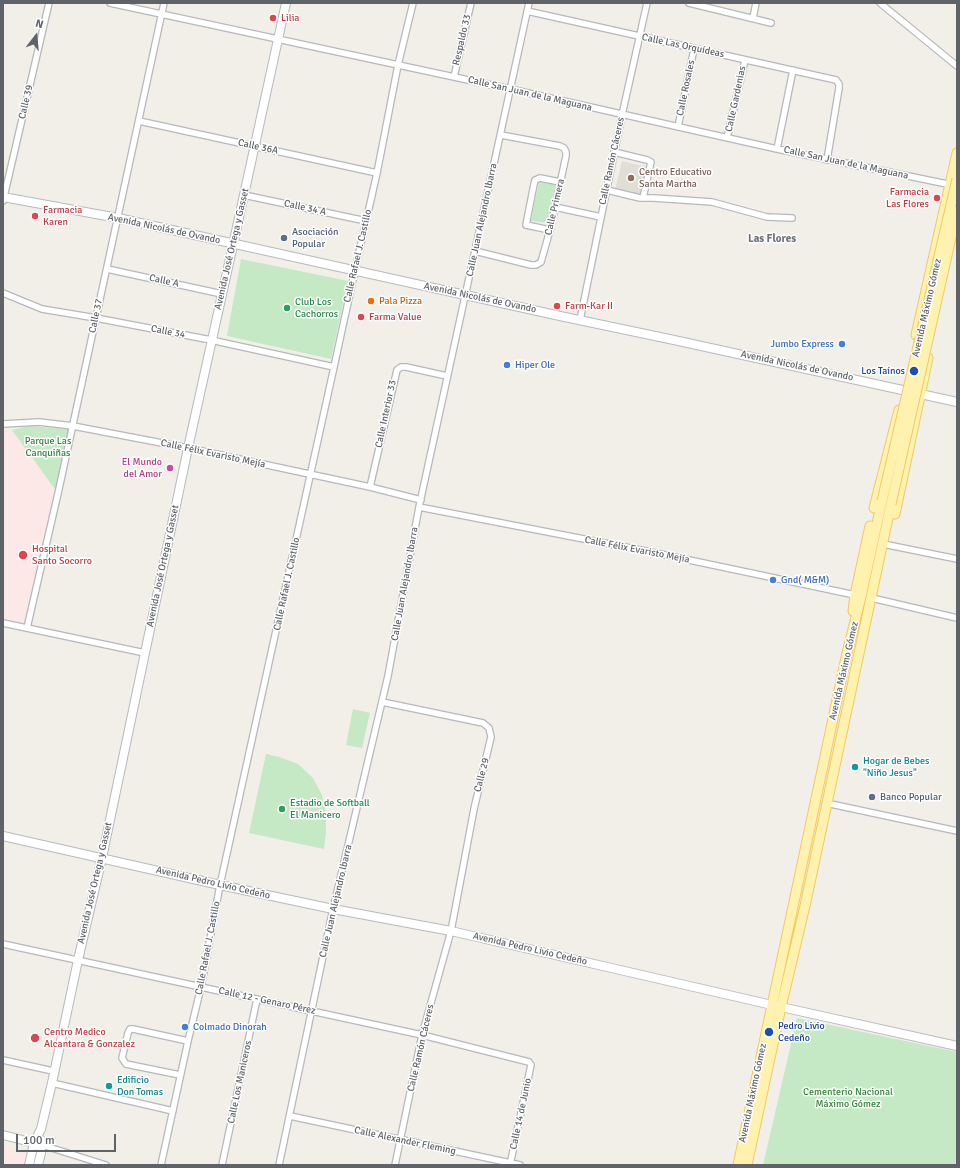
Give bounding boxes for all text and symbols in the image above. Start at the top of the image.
place label: Lilia [281,12,299,24]
marker: Lilia [268,13,278,23]
street label: Respaldo 33 [450,13,474,67]
north arrow [16,16,56,56]
text: N [34,17,45,31]
street label: Calle Las Orquídeas [641,31,725,61]
street label: Calle Rosales [674,59,698,117]
street label: Calle Gardenias [723,65,749,133]
street label: Calle San Juan de la Maguana [467,74,593,114]
street label: Calle 39 [16,84,36,120]
street label: Calle Ramón Cáceres [597,116,627,206]
street label: Calle 36A [237,137,279,157]
street label: Calle San Juan de la Maguana [783,144,909,182]
street label: Calle Juan Alejandro lbarra [464,162,500,278]
place label: Centro Educativo Santa Martha [639,166,712,190]
marker: Centro Educativo Santa Martha [626,173,636,183]
street label: Calle Primera [543,178,567,236]
place label: Farmacia Las Flores [886,186,929,210]
street label: Avenida José Ortega y Gasset [212,187,252,311]
marker: Farmacia Las Flores [932,193,942,203]
street label: Calle 34 A [283,198,327,218]
place label: Farmacia Karen [43,204,82,228]
street label: Calle Rafael J. Castillo [341,208,375,304]
marker: Farmacia Karen [30,211,40,221]
street label: Avenida Nicolás de Ovando [107,211,221,247]
place label: Asociación Popular [292,226,338,250]
district label: Las Flores [748,232,796,246]
marker: Asociación Popular [279,233,289,243]
street label: Avenida Máximo Gómez [910,257,944,359]
street label: Calle A [148,272,180,290]
street label: Avenida Nicolás de Ovando [423,280,537,316]
place label: Pala Pizza [379,295,422,307]
place label: Club Los Cachorros [295,296,338,320]
marker: Pala Pizza [366,296,376,306]
street label: Calle 37 [87,298,105,334]
place label: Farm-Kar II [565,300,613,312]
marker: Farm-Kar II [552,301,562,311]
marker: Club Los Cachorros [282,303,292,313]
place label: Farma Value [369,311,422,323]
marker: Farma Value [356,312,366,322]
street label: Calle 34 [150,323,186,341]
place label: Jumbo Express [771,338,834,350]
marker: Jumbo Express [837,339,847,349]
street label: Avenida Nicolás de Ovando [740,348,854,384]
place label: Hiper Ole [515,359,555,371]
marker: Hiper Ole [502,360,512,370]
place label: Los Taínos [861,365,905,377]
marker: Los Taínos [908,365,920,377]
street label: Calle Interior 33 [373,379,399,449]
park label: Parque Las Canquiñas [25,435,71,458]
street label: Calle Félix Evaristo Mejía [160,437,266,471]
place label: El Mundo del Amor [122,456,162,480]
marker: El Mundo del Amor [165,463,175,473]
street label: Avenida José Ortega y Gasset [144,504,182,628]
street label: Calle Juan Alejandro lbarra [389,526,421,642]
street label: Calle Félix Evaristo Mejía [583,534,691,566]
street label: Calle Rafael J. Castillo [271,536,303,632]
place label: Hospital Santo Socorro [32,543,92,566]
marker: Hospital Santo Socorro [17,549,29,561]
place label: Gnd( M&M) [781,574,829,586]
marker: Gnd( M&M) [768,575,778,585]
street label: Avenida Máximo Gómez [827,620,861,722]
place label: Hogar de Bebes "Niño Jesus" [863,755,929,778]
street label: Calle 29 [472,757,492,793]
marker: Hogar de Bebes "Niño Jesus" [850,762,860,772]
place label: Banco Popular [880,791,942,803]
marker: Banco Popular [867,792,877,802]
place label: Estadio de Softball El Manicero [290,797,370,820]
marker: Estadio de Softball El Manicero [277,804,287,814]
street label: Avenida José Ortega y Gasset [75,821,115,945]
street label: Calle Juan Alejandro lbarra [317,843,355,959]
street label: Avenida Pedro Livio Cedeño [155,864,271,902]
street label: Calle Rafael J. Castillo [193,900,223,996]
street label: Avenida Pedro Livio Cedeño [472,930,588,968]
street label: Calle 12 - Genaro Pérez [217,985,317,1017]
street label: Calle Ramón Cáceres [405,1003,437,1093]
place label: Pedro Livio Cedeño [778,1020,825,1044]
place label: Colmado Dinorah [193,1021,267,1033]
marker: Colmado Dinorah [180,1022,190,1032]
place label: Centro Medico Alcantara & Gonzalez [44,1026,135,1050]
marker: Pedro Livio Cedeño [763,1026,775,1038]
marker: Centro Medico Alcantara & Gonzalez [29,1032,41,1044]
street label: Calle Los Maniceros [225,1039,255,1125]
street label: Avenida Máximo Gómez [737,1042,769,1144]
place label: Edificio Don Tomas [117,1074,163,1098]
street label: Calle 14 de Junio [508,1077,534,1151]
marker: Edificio Don Tomas [104,1081,114,1091]
park label: Cementerio Nacional Máximo Gómez [803,1086,893,1110]
street label: Calle Alexander Fleming [353,1124,457,1158]
scale bar [18,1126,118,1152]
text: 100 m [23,1133,55,1148]

